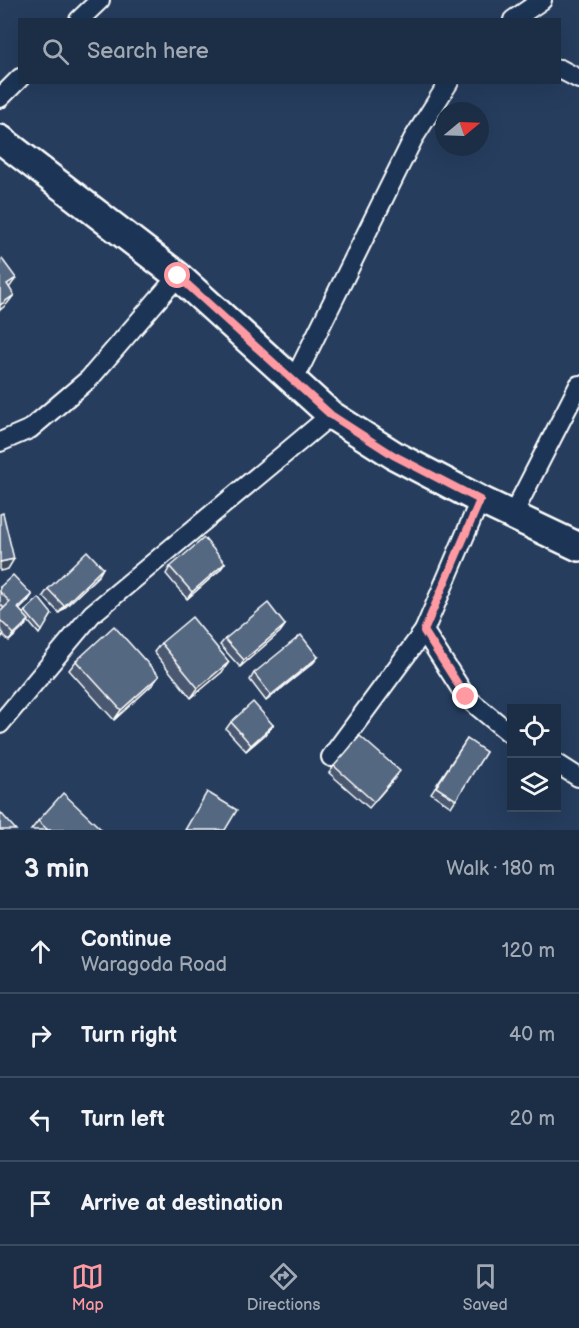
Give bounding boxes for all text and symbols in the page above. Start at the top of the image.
search box [18,18,561,84]
icon: search [39,35,72,68]
text: Search here [87,38,209,65]
north arrow [435,102,489,156]
route start [164,262,190,288]
route end [452,683,478,709]
map controls [507,704,561,812]
button: locate [507,704,561,758]
button: layers [507,758,561,812]
text: 3 min [24,854,89,885]
text: Walk · 180 m [446,857,555,881]
text: Continue [81,926,171,953]
icon: ahead [24,935,57,968]
text: 120 m [502,939,555,963]
text: Waragoda Road [81,953,227,977]
icon: right [24,1019,57,1052]
text: Turn right [81,1022,177,1049]
text: 40 m [509,1023,555,1047]
icon: left [24,1103,57,1136]
text: Turn left [81,1106,165,1133]
text: 20 m [510,1107,555,1131]
icon: arrive [24,1187,57,1220]
text: Arrive at destination [81,1190,283,1217]
tab: Map [71,1260,104,1315]
tab: Directions [247,1260,320,1315]
tab: Saved [463,1260,508,1315]

